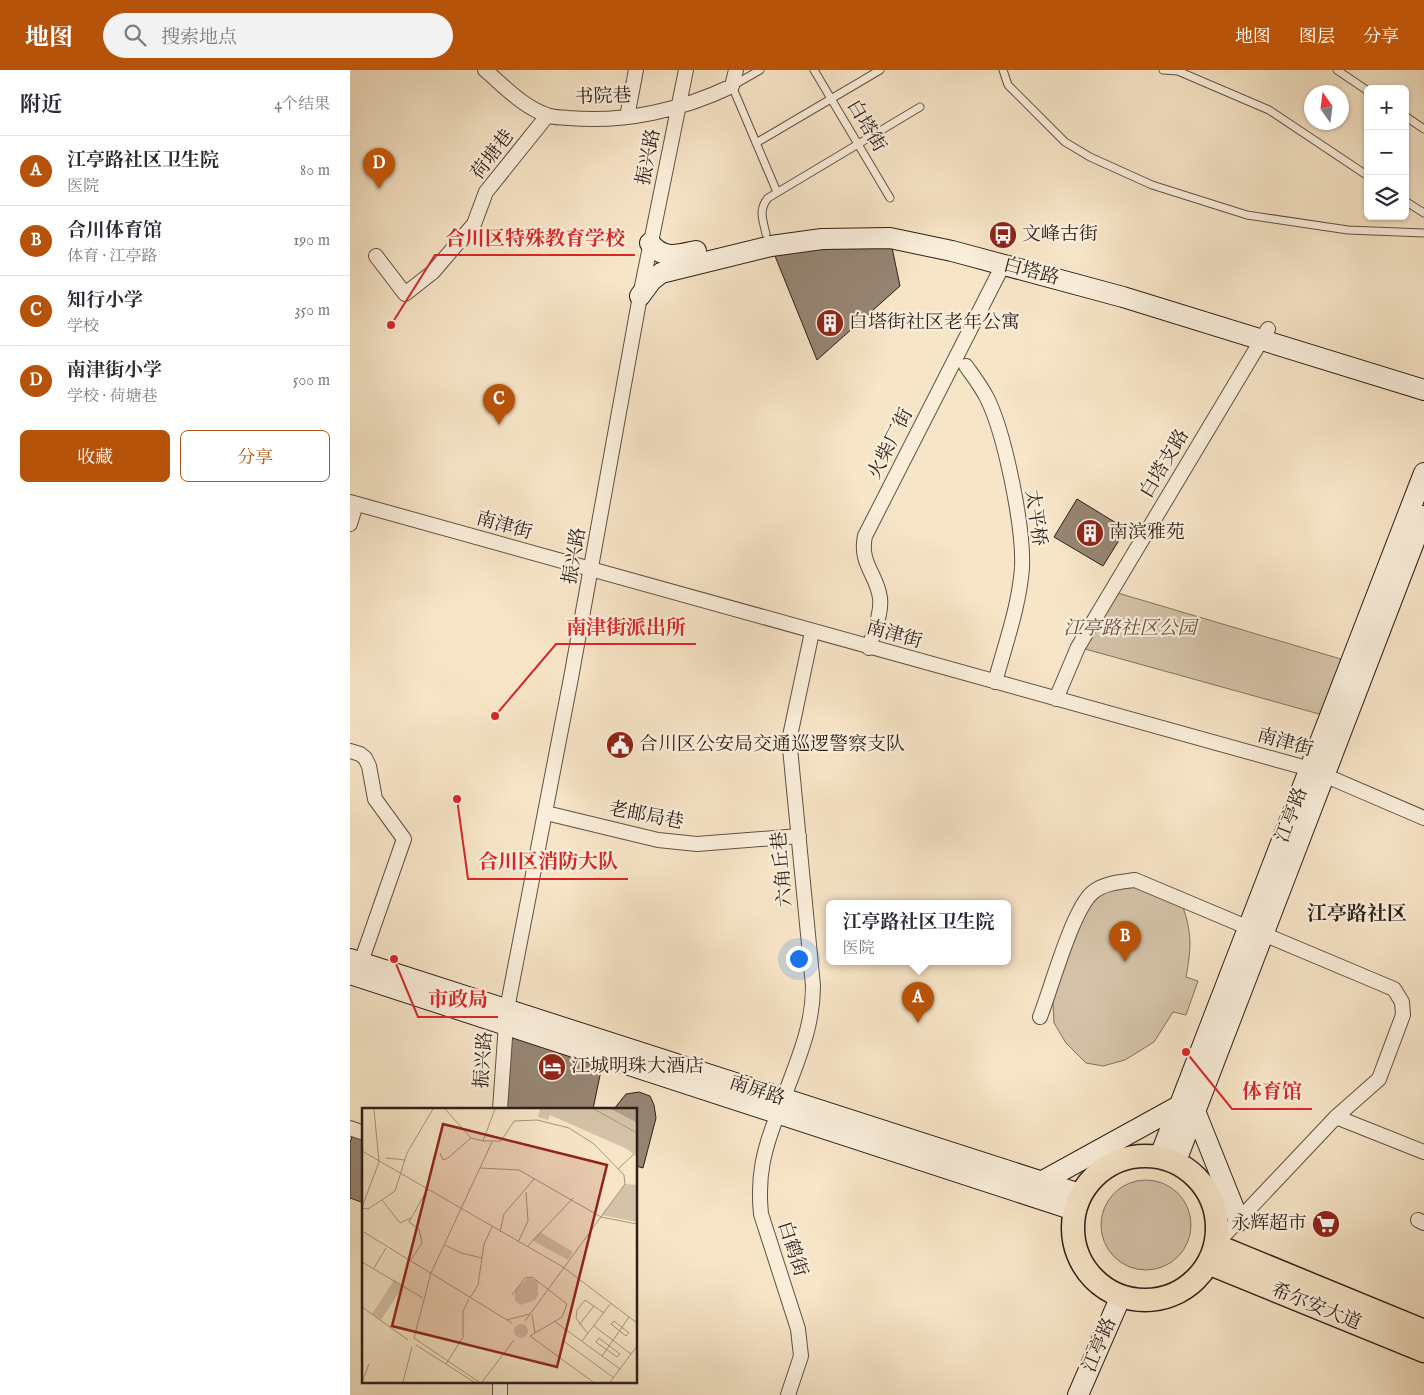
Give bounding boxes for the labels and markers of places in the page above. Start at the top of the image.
pin: D [363,148,395,189]
callout: 合川区特殊教育学校 [435,220,635,255]
bus stop icon: 文峰古街 [988,220,1018,250]
place label: 文峰古街 [1022,223,1098,247]
building icon: 白塔街社区老年公寓 [815,308,845,338]
place label: 白塔街社区老年公寓 [849,311,1020,335]
pin: C [483,384,515,425]
building icon: 南滨雅苑 [1075,518,1105,548]
place label: 南滨雅苑 [1109,521,1185,545]
callout: 南津街派出所 [556,609,696,644]
public building icon: 合川区公安局交通巡逻警察支队 [605,730,635,760]
place label: 合川区公安局交通巡逻警察支队 [639,733,905,757]
callout: 合川区消防大队 [468,844,628,879]
pin: B [1109,921,1141,962]
callout: 市政局 [418,982,498,1017]
pin: A [902,982,934,1023]
hotel icon: 江城明珠大酒店 [537,1052,567,1082]
place label: 江城明珠大酒店 [571,1055,704,1079]
callout: 体育馆 [1232,1074,1312,1109]
supermarket icon: 永辉超市 [1311,1209,1341,1239]
place label: 永辉超市 [1231,1212,1307,1236]

